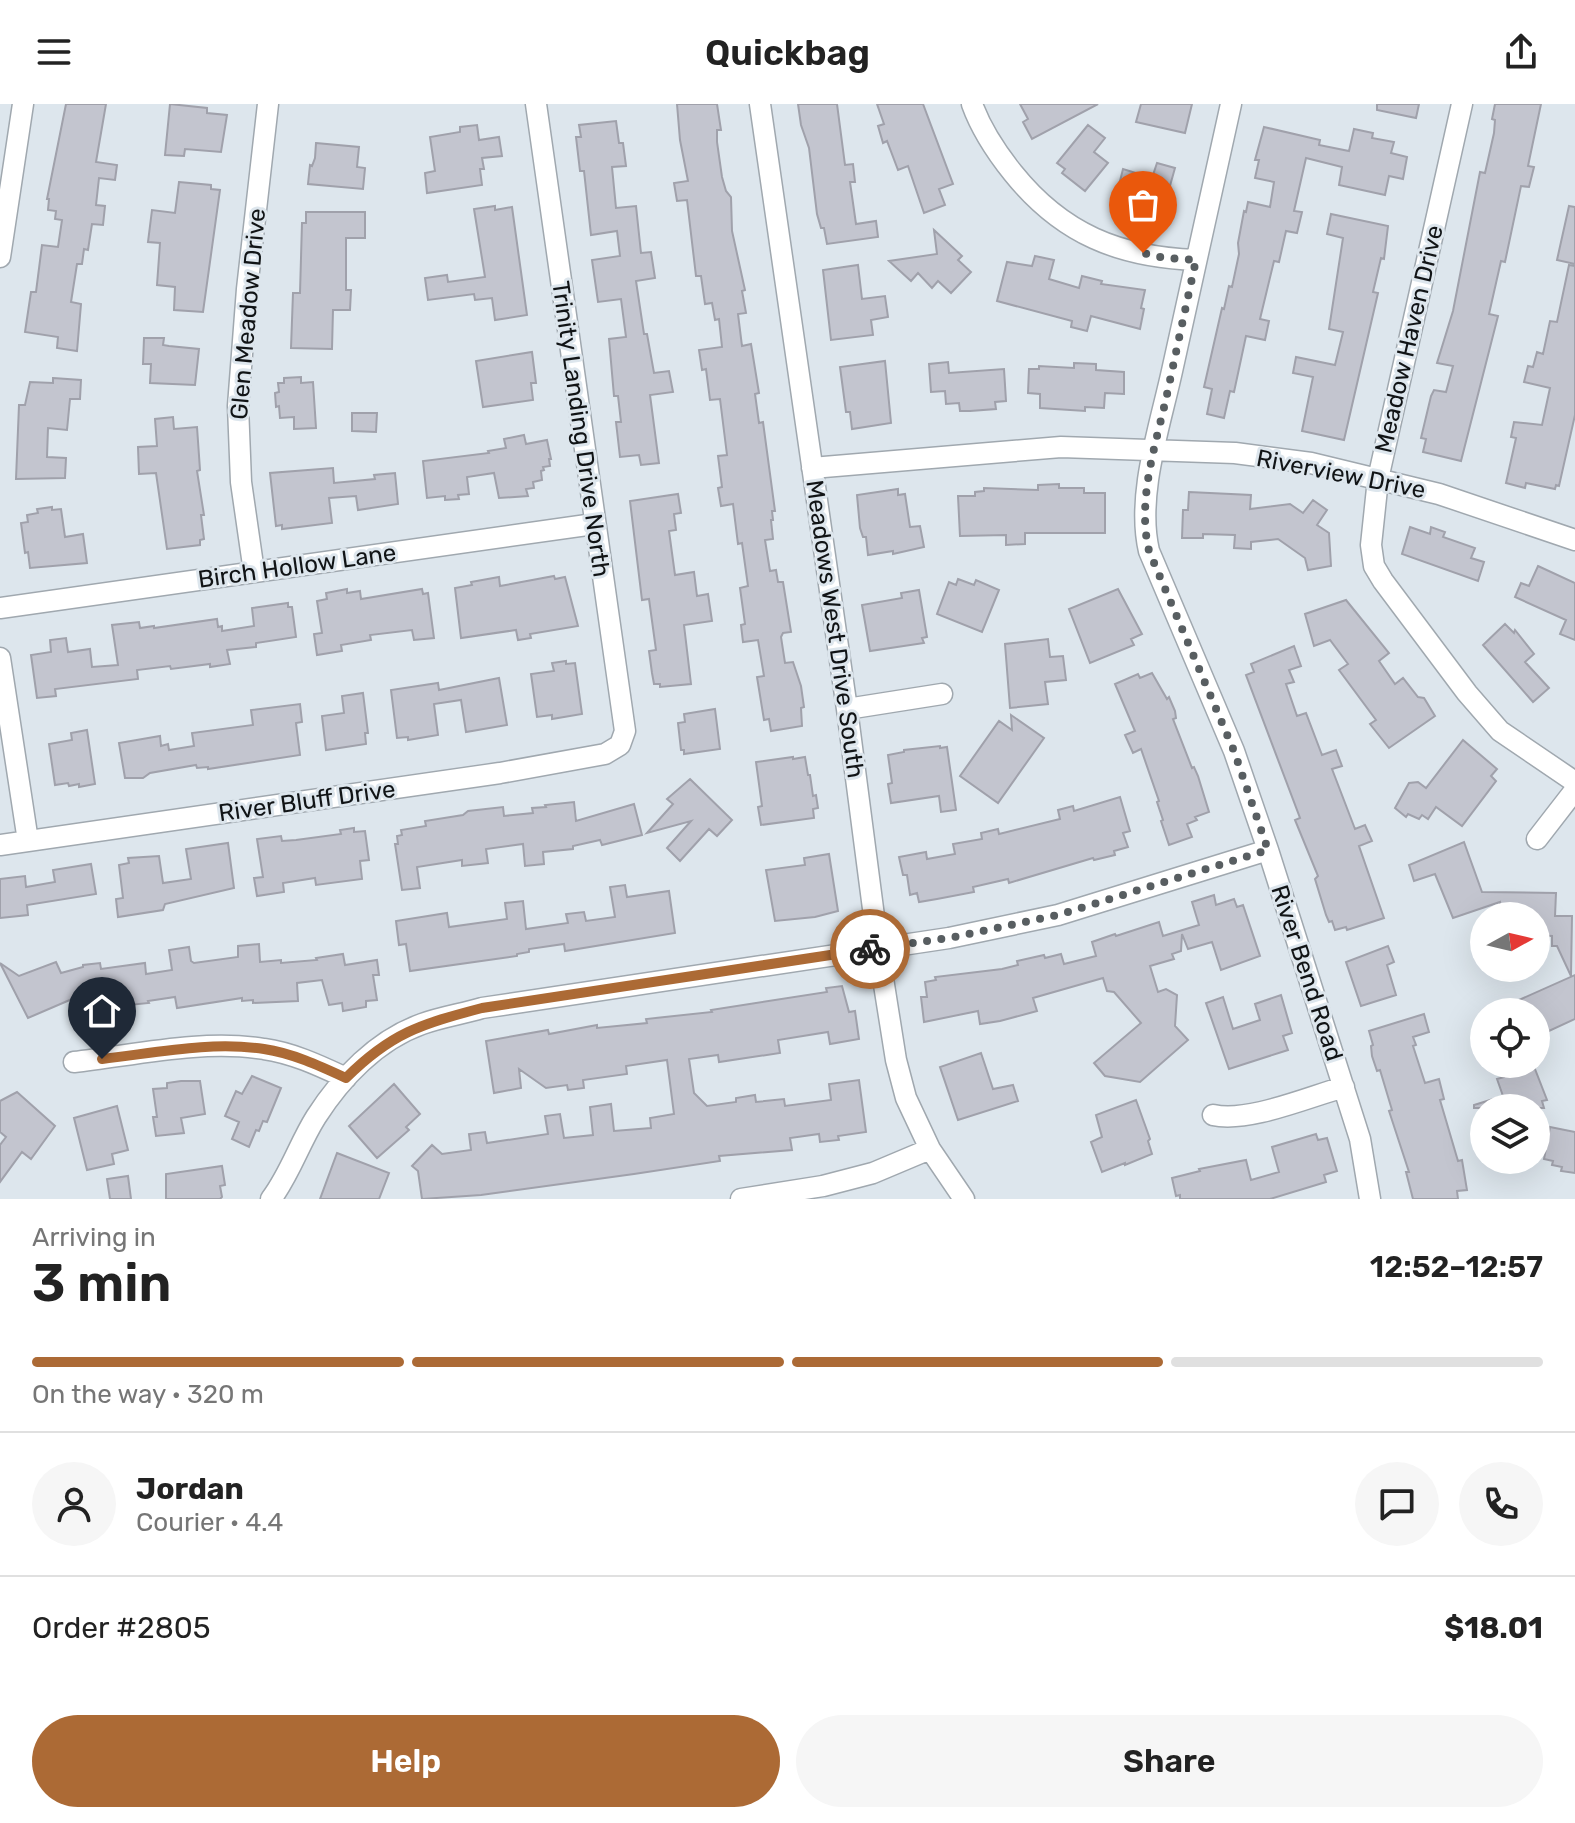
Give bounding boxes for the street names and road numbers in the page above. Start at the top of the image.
street label: Glen Meadow Drive [225,207,271,421]
street label: Meadow Haven Drive [1369,222,1449,456]
street label: Trinity Landing Drive North [546,279,616,579]
street label: Riverview Drive [1254,444,1428,504]
street label: Meadows West Drive South [800,478,870,780]
street label: Birch Hollow Lane [196,538,398,594]
street label: River Bluff Drive [217,775,397,827]
street label: River Bend Road [1265,881,1349,1065]

